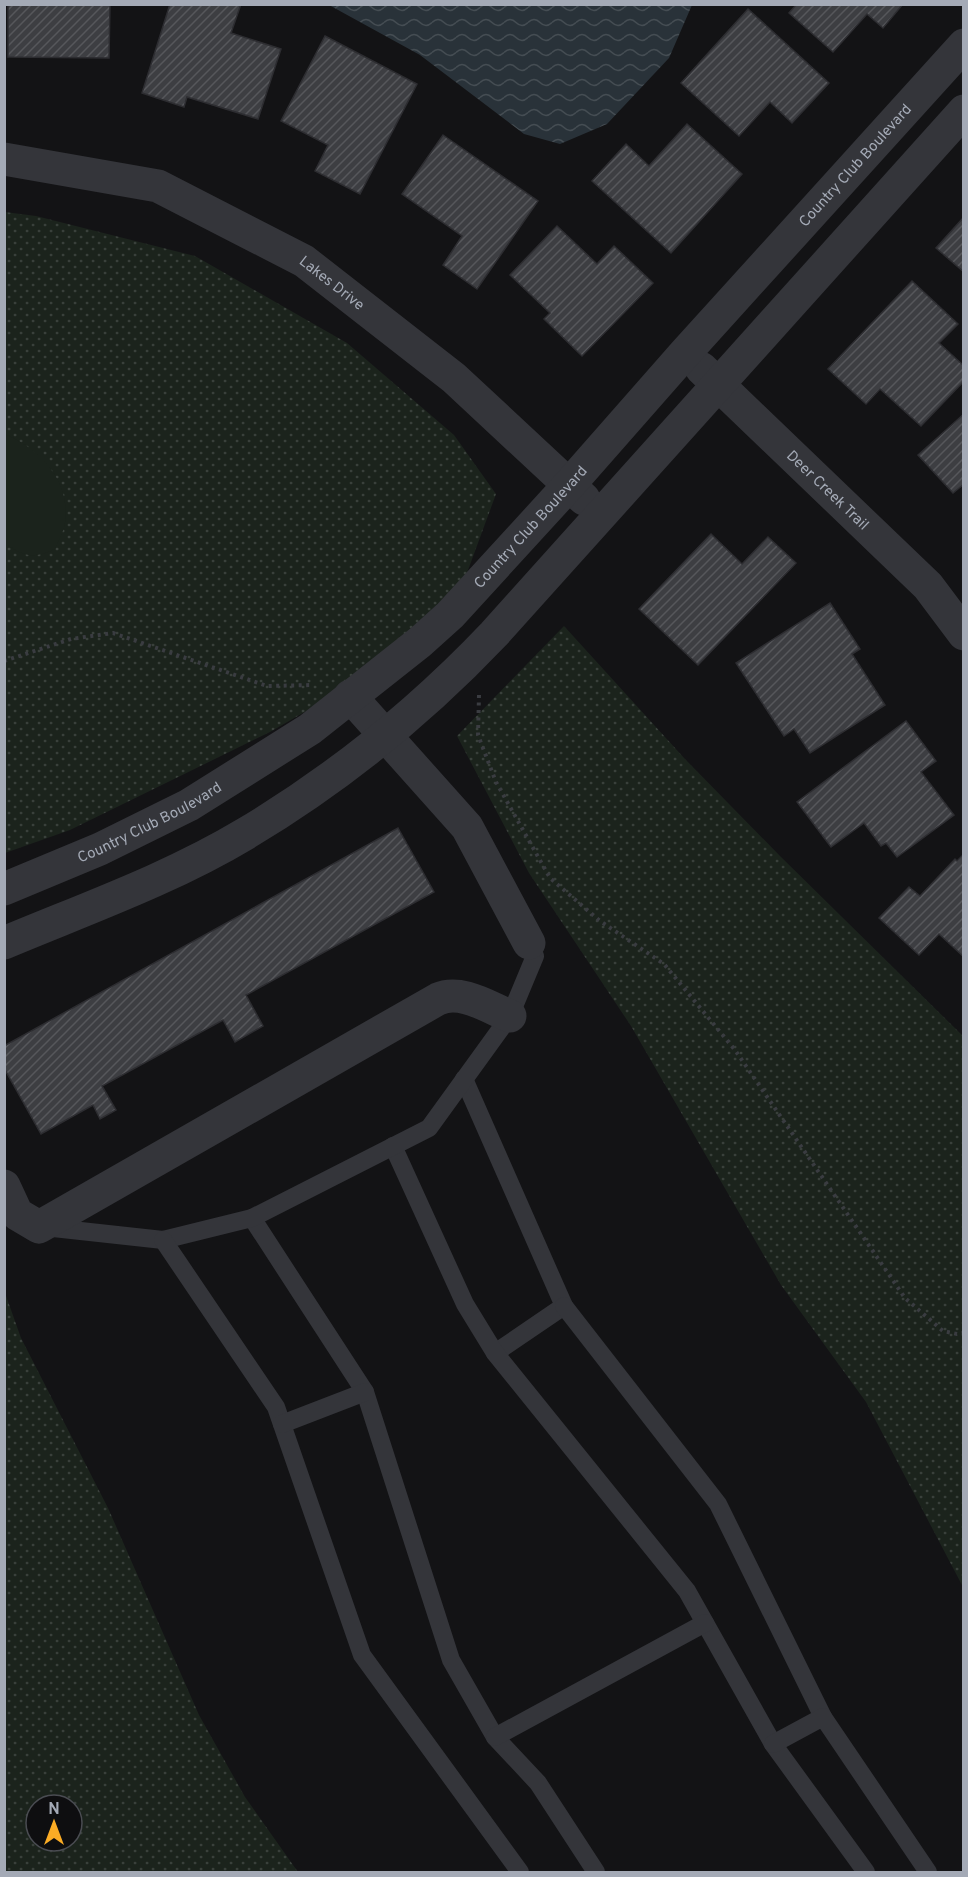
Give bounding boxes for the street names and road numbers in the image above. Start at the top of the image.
street label: Country Club Boulevard [796,101,917,232]
street label: Lakes Drive [295,253,368,315]
street label: Deer Creek Trail [782,447,872,535]
street label: Country Club Boulevard [471,463,592,593]
street label: Country Club Boulevard [75,779,226,868]

